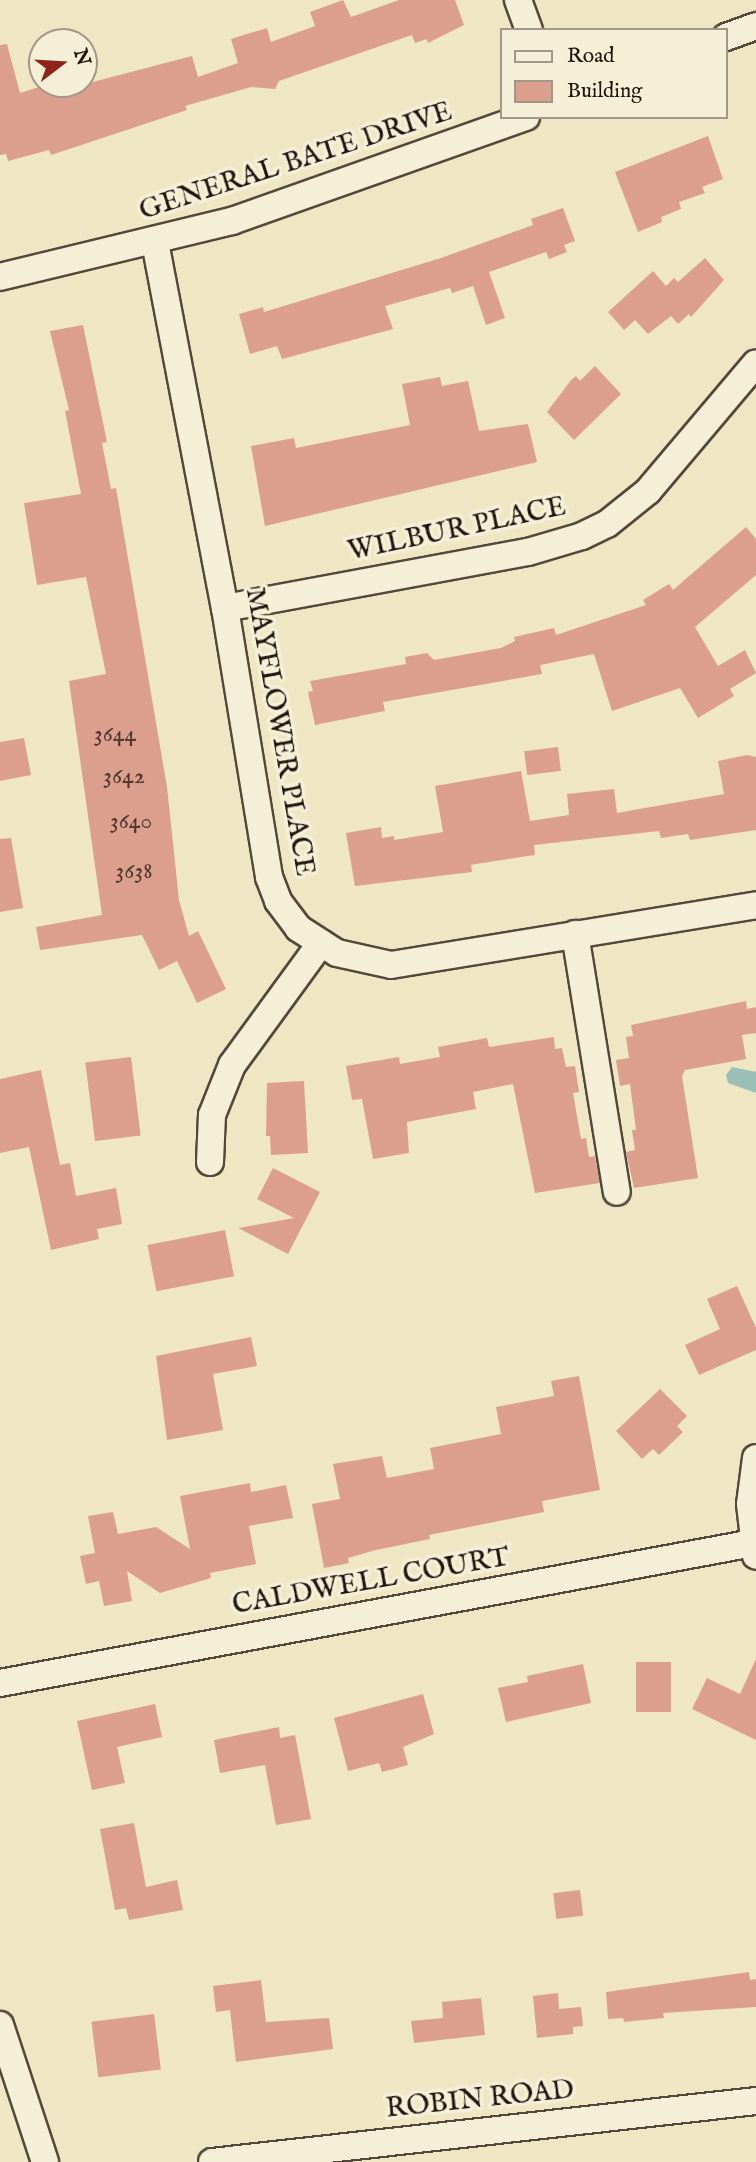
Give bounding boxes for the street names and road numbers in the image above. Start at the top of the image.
street label: GENERAL BATE DRIVE [135,95,457,229]
street label: WILBUR PLACE [345,491,569,569]
street label: MAYFLOWER PLACE [237,585,321,879]
street label: CALDWELL COURT [230,1541,512,1623]
street label: ROBIN ROAD [384,2073,576,2127]

